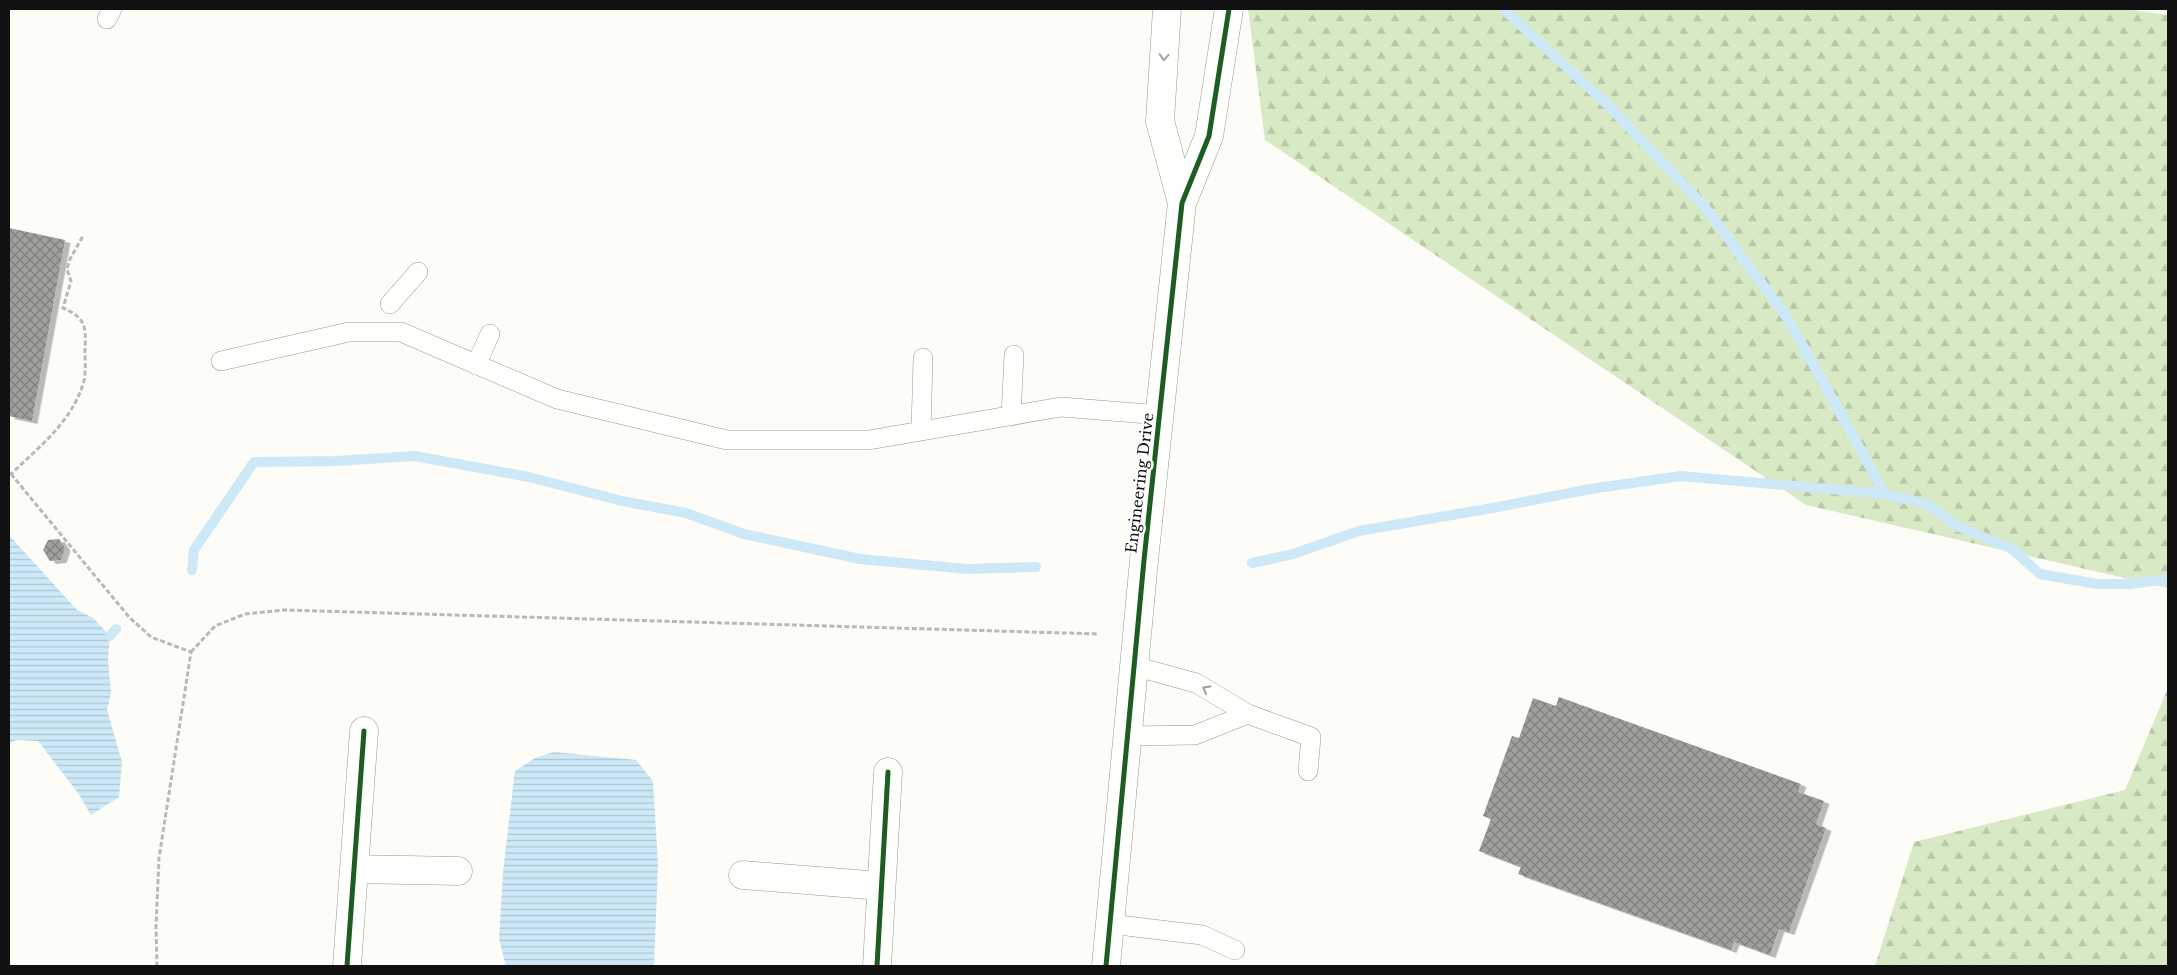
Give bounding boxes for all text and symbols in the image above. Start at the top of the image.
one-way arrow [1159,54,1170,62]
street label: Engineering Drive [1121,412,1158,554]
one-way arrow [1203,686,1212,696]

